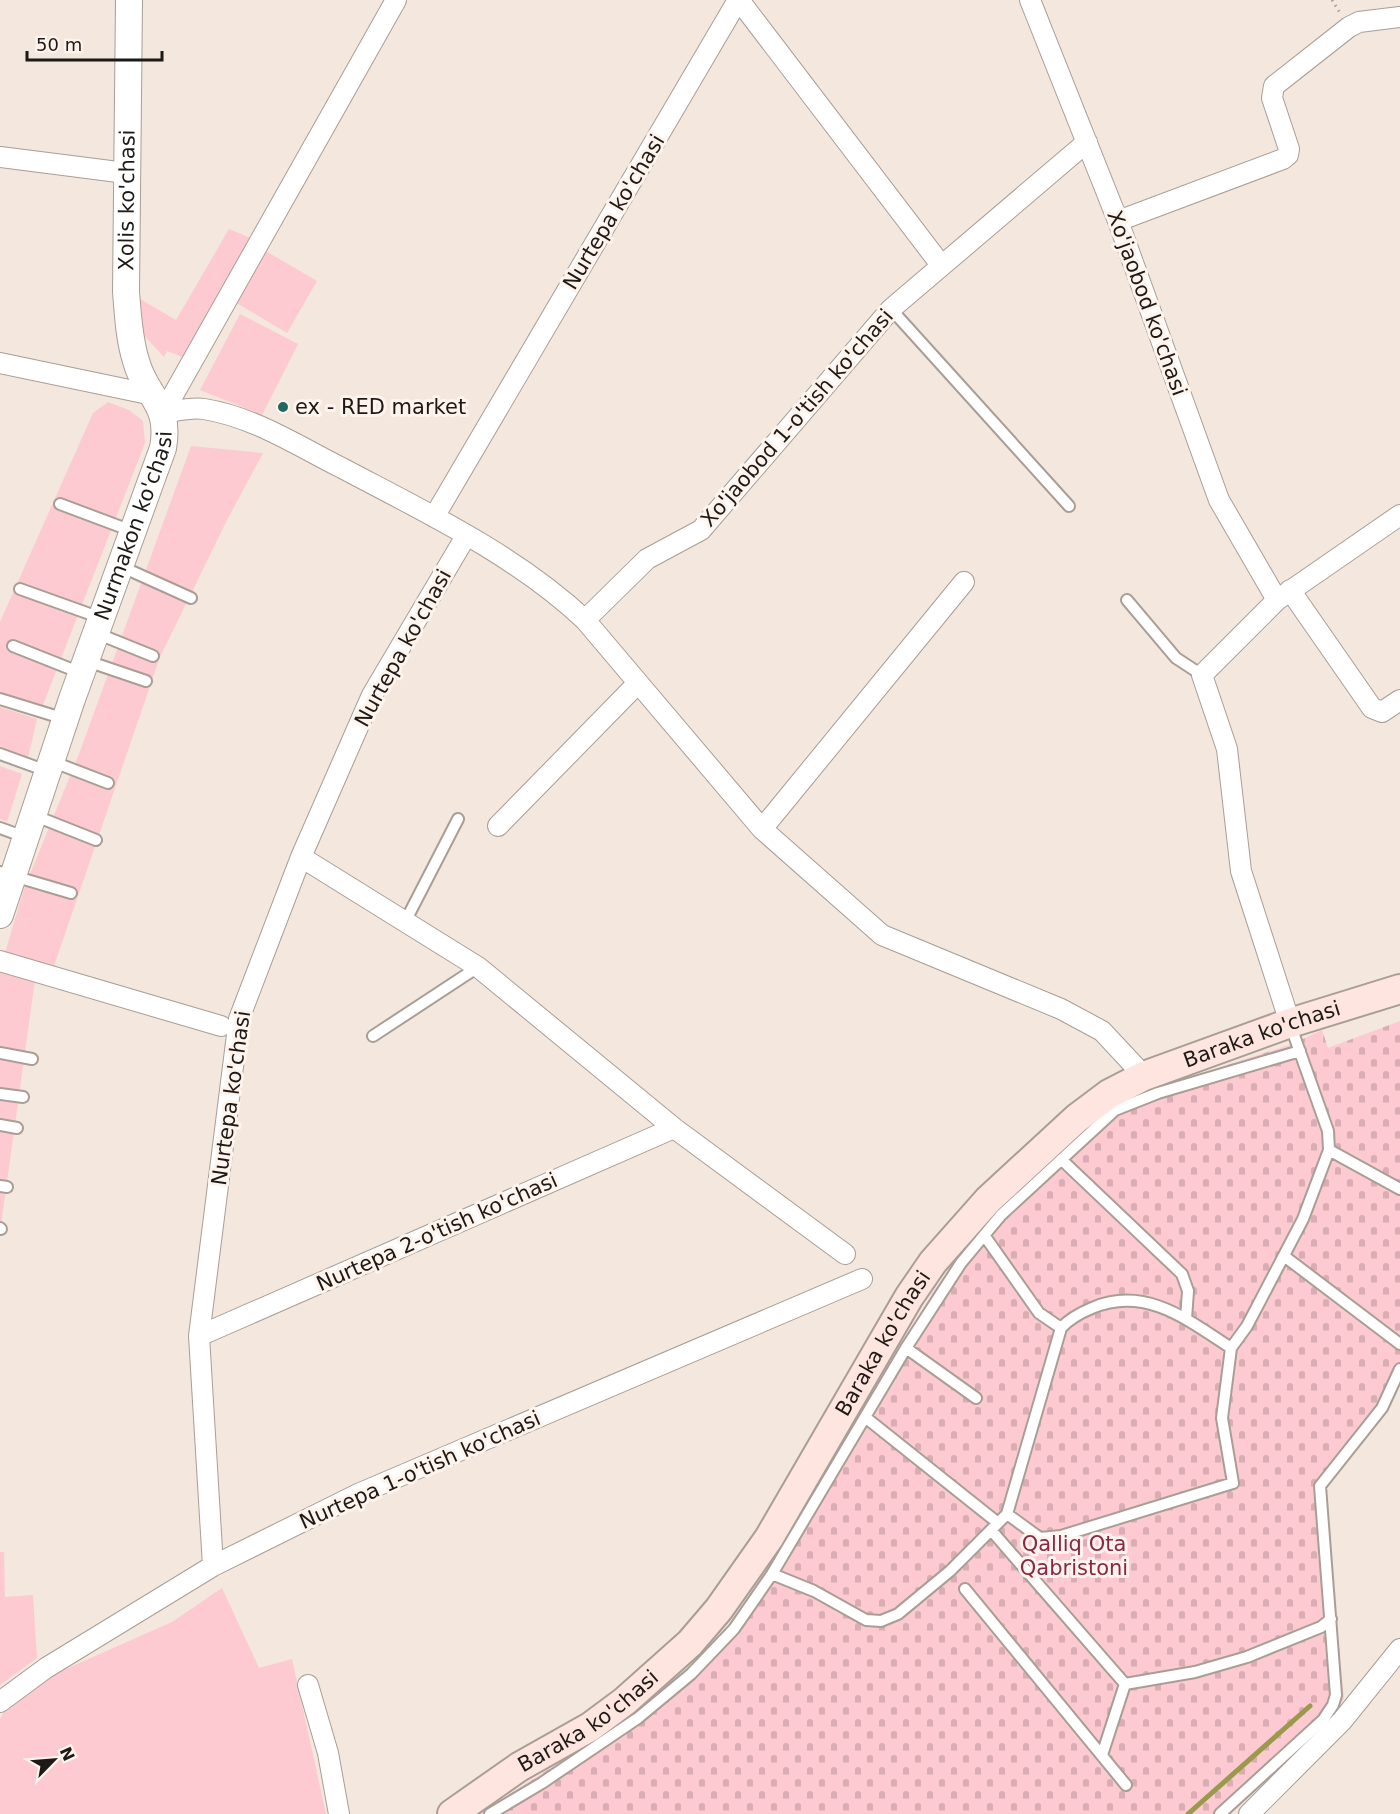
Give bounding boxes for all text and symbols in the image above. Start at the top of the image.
scale bar [27,24,162,62]
text: 50 m [36,34,82,55]
street label: Xolis ko'chasi [114,129,140,271]
street label: Nurtepa ko'chasi [558,130,670,294]
street label: Xo'jaobod ko'chasi [1102,207,1192,399]
street label: Xo'jaobod 1-o'tish ko'chasi [696,304,898,532]
place label: ex - RED market [295,395,466,419]
marker: ex - RED market [276,400,290,414]
street label: Nurmakon ko'chasi [90,431,177,624]
street label: Nurtepa ko'chasi [350,565,456,731]
street label: Baraka ko'chasi [1180,996,1343,1073]
street label: Nurtepa ko'chasi [207,1009,255,1187]
street label: Nurtepa 2-o'tish ko'chasi [313,1168,561,1296]
street label: Baraka ko'chasi [830,1266,935,1420]
street label: Nurtepa 1-o'tish ko'chasi [296,1406,544,1534]
park label: Qalliq Ota Qabristoni [1020,1532,1128,1580]
street label: Baraka ko'chasi [514,1665,663,1777]
north arrow [24,1730,84,1790]
text: N [56,1744,79,1764]

